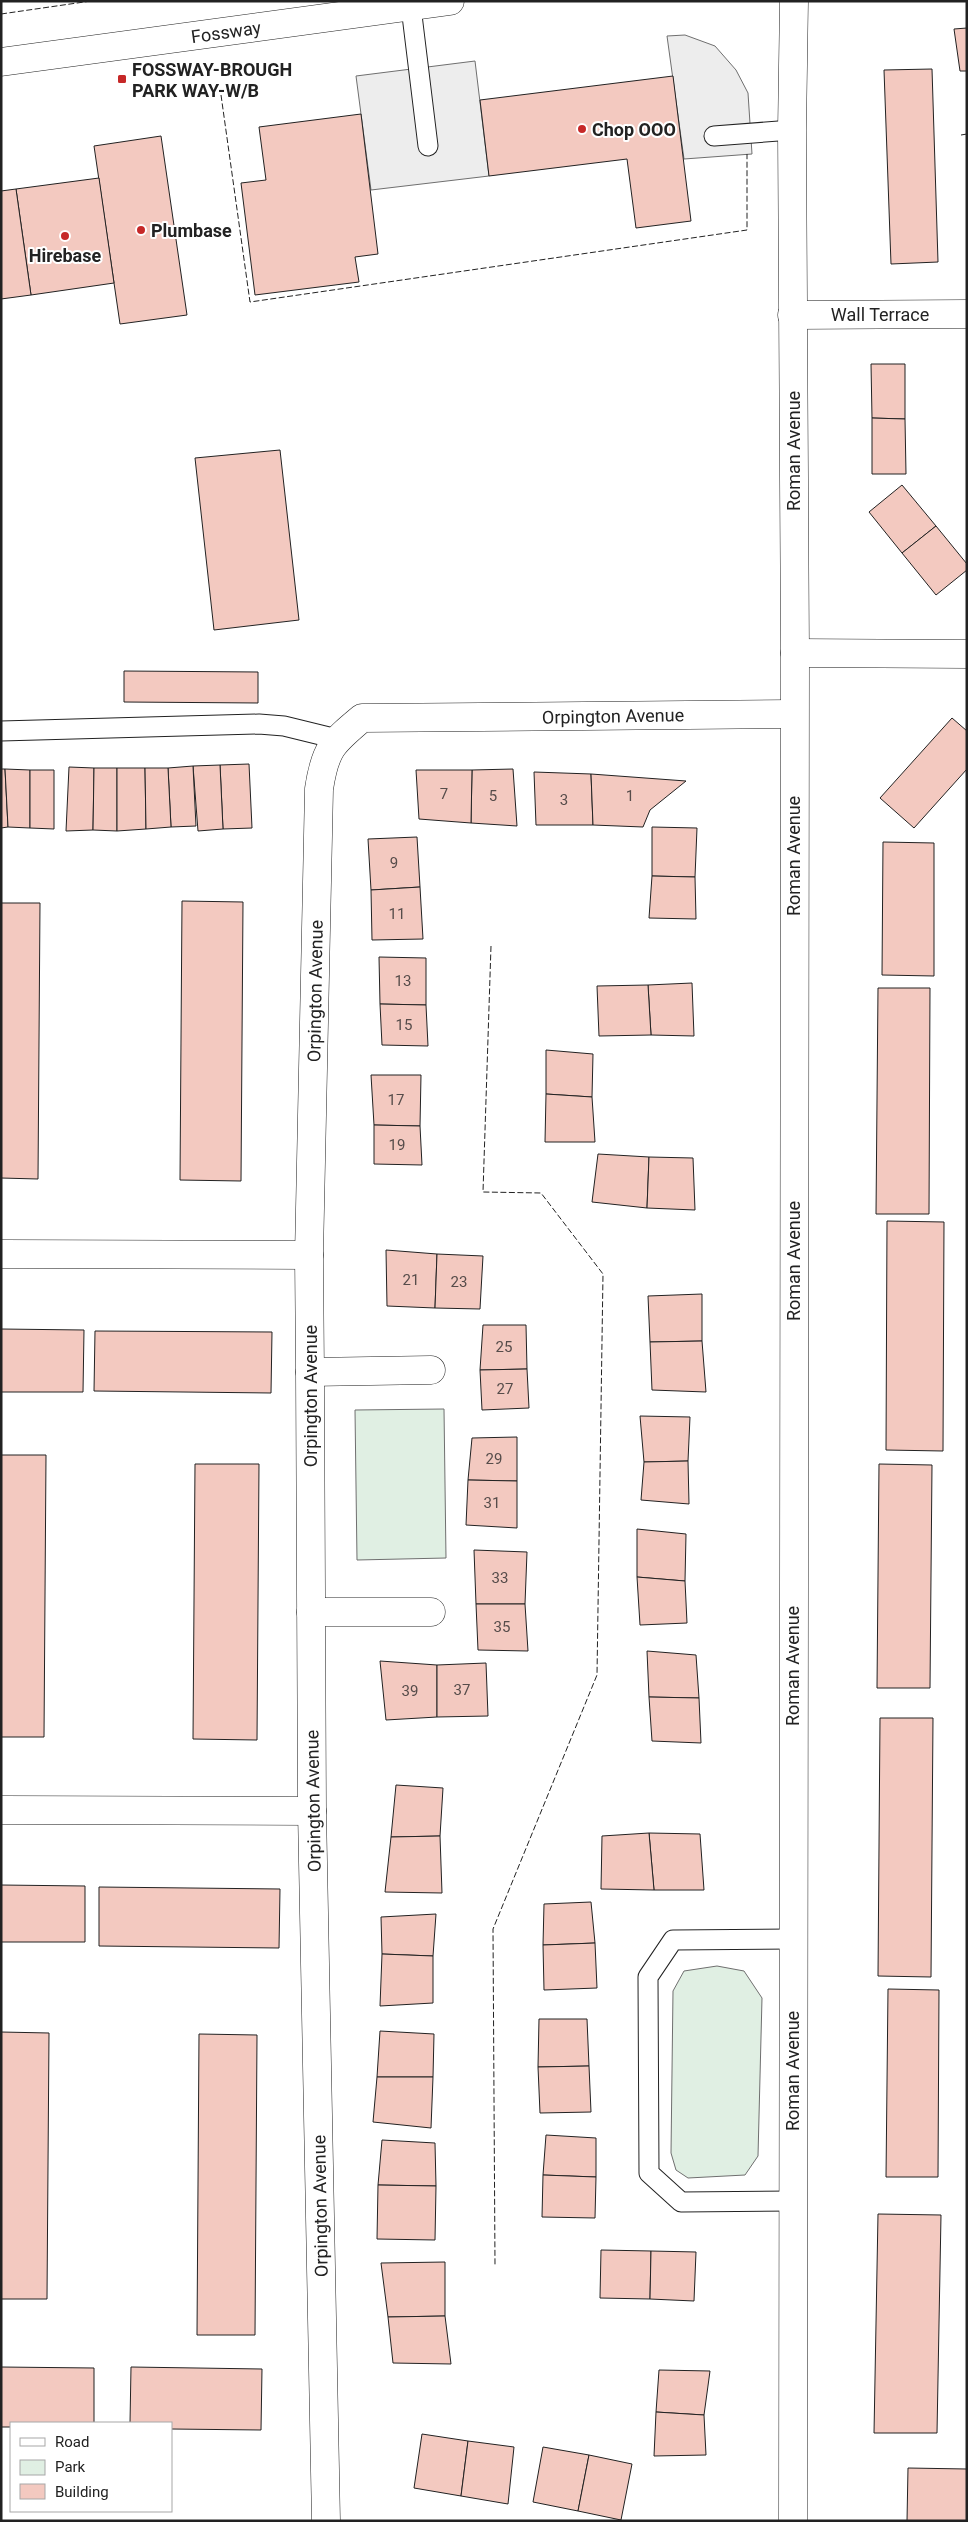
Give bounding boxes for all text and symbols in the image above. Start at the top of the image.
street label: Fossway [190,17,263,47]
place label: FOSSWAY-BROUGH PARK WAY-W/B [132,59,292,101]
marker: FOSSWAY-BROUGH PARK WAY-W/B [116,73,128,85]
place label: Chop OOO [592,119,676,140]
marker: Chop OOO [576,123,588,135]
place label: Plumbase [151,220,232,241]
marker: Plumbase [135,224,147,236]
marker: Hirebase [59,230,71,242]
place label: Hirebase [29,245,101,266]
street label: Wall Terrace [831,304,929,325]
street label: Roman Avenue [783,391,804,511]
street label: Orpington Avenue [542,704,684,728]
house number: 7 [440,785,448,803]
house number: 5 [489,787,497,805]
house number: 1 [626,787,634,805]
house number: 3 [560,791,568,809]
street label: Roman Avenue [783,796,804,916]
house number: 9 [390,854,398,872]
house number: 11 [389,905,405,923]
street label: Orpington Avenue [303,920,327,1062]
house number: 13 [395,972,411,990]
house number: 15 [396,1016,412,1034]
house number: 17 [388,1091,404,1109]
house number: 19 [389,1136,405,1154]
street label: Roman Avenue [783,1201,804,1321]
house number: 21 [403,1271,419,1289]
house number: 23 [451,1273,467,1291]
street label: Orpington Avenue [300,1325,321,1467]
house number: 25 [496,1338,512,1356]
house number: 27 [497,1380,513,1398]
house number: 29 [486,1450,502,1468]
house number: 31 [484,1494,500,1512]
house number: 33 [492,1569,508,1587]
street label: Roman Avenue [782,1606,803,1726]
house number: 35 [494,1618,510,1636]
house number: 37 [454,1681,470,1699]
house number: 39 [402,1682,418,1700]
street label: Orpington Avenue [301,1730,325,1872]
street label: Roman Avenue [782,2011,803,2131]
street label: Orpington Avenue [308,2135,332,2277]
legend [10,2422,172,2512]
text: Road [55,2433,89,2451]
text: Park [55,2458,86,2476]
text: Building [55,2483,109,2501]

